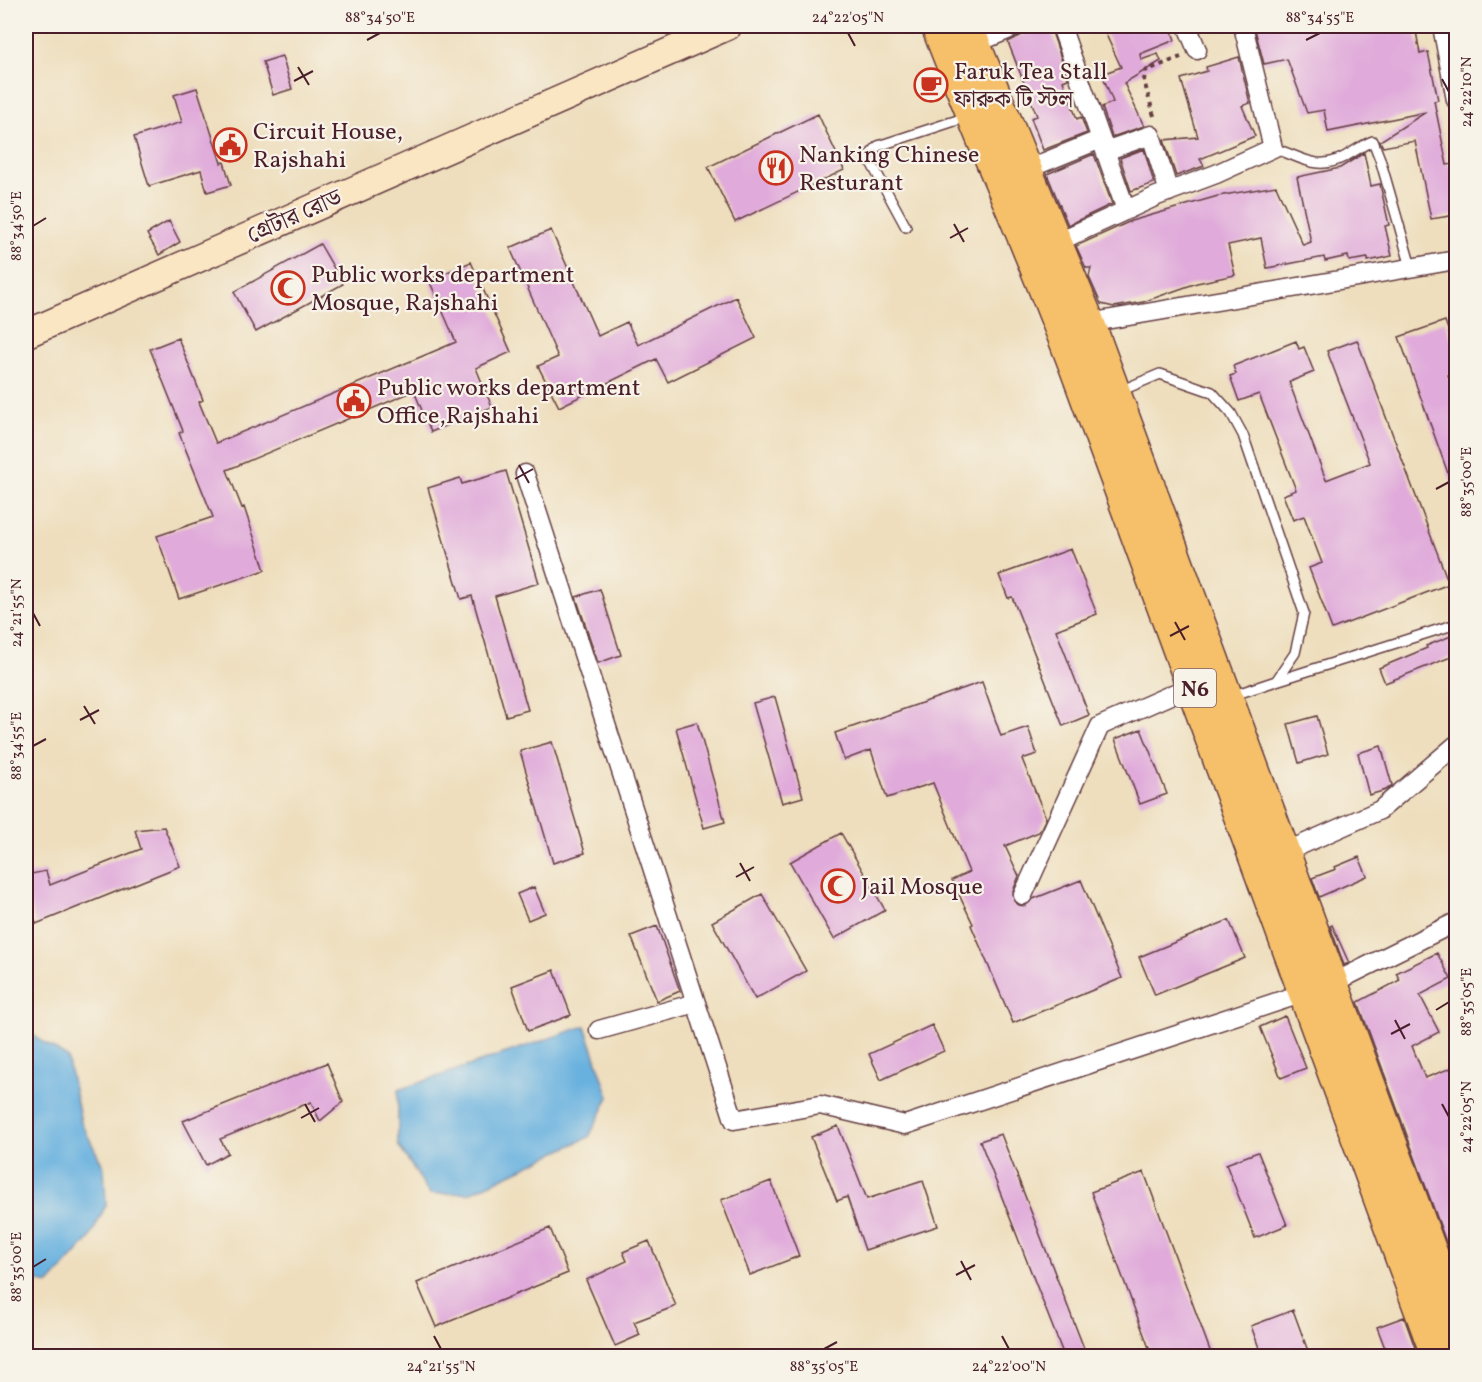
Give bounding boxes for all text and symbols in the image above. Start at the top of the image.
text: 88°34'50"E [345,8,415,29]
text: 24°22'05"N [812,8,884,29]
text: 88°34'55"E [1286,8,1354,29]
place label: Faruk Tea Stall ফারুক টি স্টল [953,56,1107,118]
text: 24°22'10"N [1457,56,1478,128]
cafe icon: Faruk Tea Stall ফারুক টি স্টল [913,67,949,103]
place label: Circuit House, Rajshahi [253,116,403,178]
public building icon: Circuit House, Rajshahi [212,127,248,163]
place label: Nanking Chinese Resturant [799,139,979,201]
restaurant icon: Nanking Chinese Resturant [758,150,794,186]
street label: গ্রেটার রোড [242,181,349,254]
text: 88°34'50"E [7,191,28,261]
place label: Public works department Mosque, Rajshahi [311,259,574,321]
mosque icon: Public works department Mosque, Rajshahi [270,270,306,306]
place label: Public works department Office,Rajshahi [377,372,640,434]
public building icon: Public works department Office,Rajshahi [336,383,372,419]
text: 88°35'00"E [1457,447,1478,517]
text: 24°21'55"N [7,578,28,648]
road number: N6 [1174,669,1216,707]
text: 88°34'55"E [7,712,28,780]
mosque icon: Jail Mosque [820,868,856,904]
place label: Jail Mosque [861,871,983,905]
text: 88°35'05"E [1457,968,1478,1036]
text: 24°22'05"N [1457,1081,1478,1153]
text: 88°35'00"E [7,1232,28,1302]
text: 24°21'55"N [406,1357,476,1378]
text: 88°35'05"E [790,1357,858,1378]
text: 24°22'00"N [972,1357,1046,1378]

